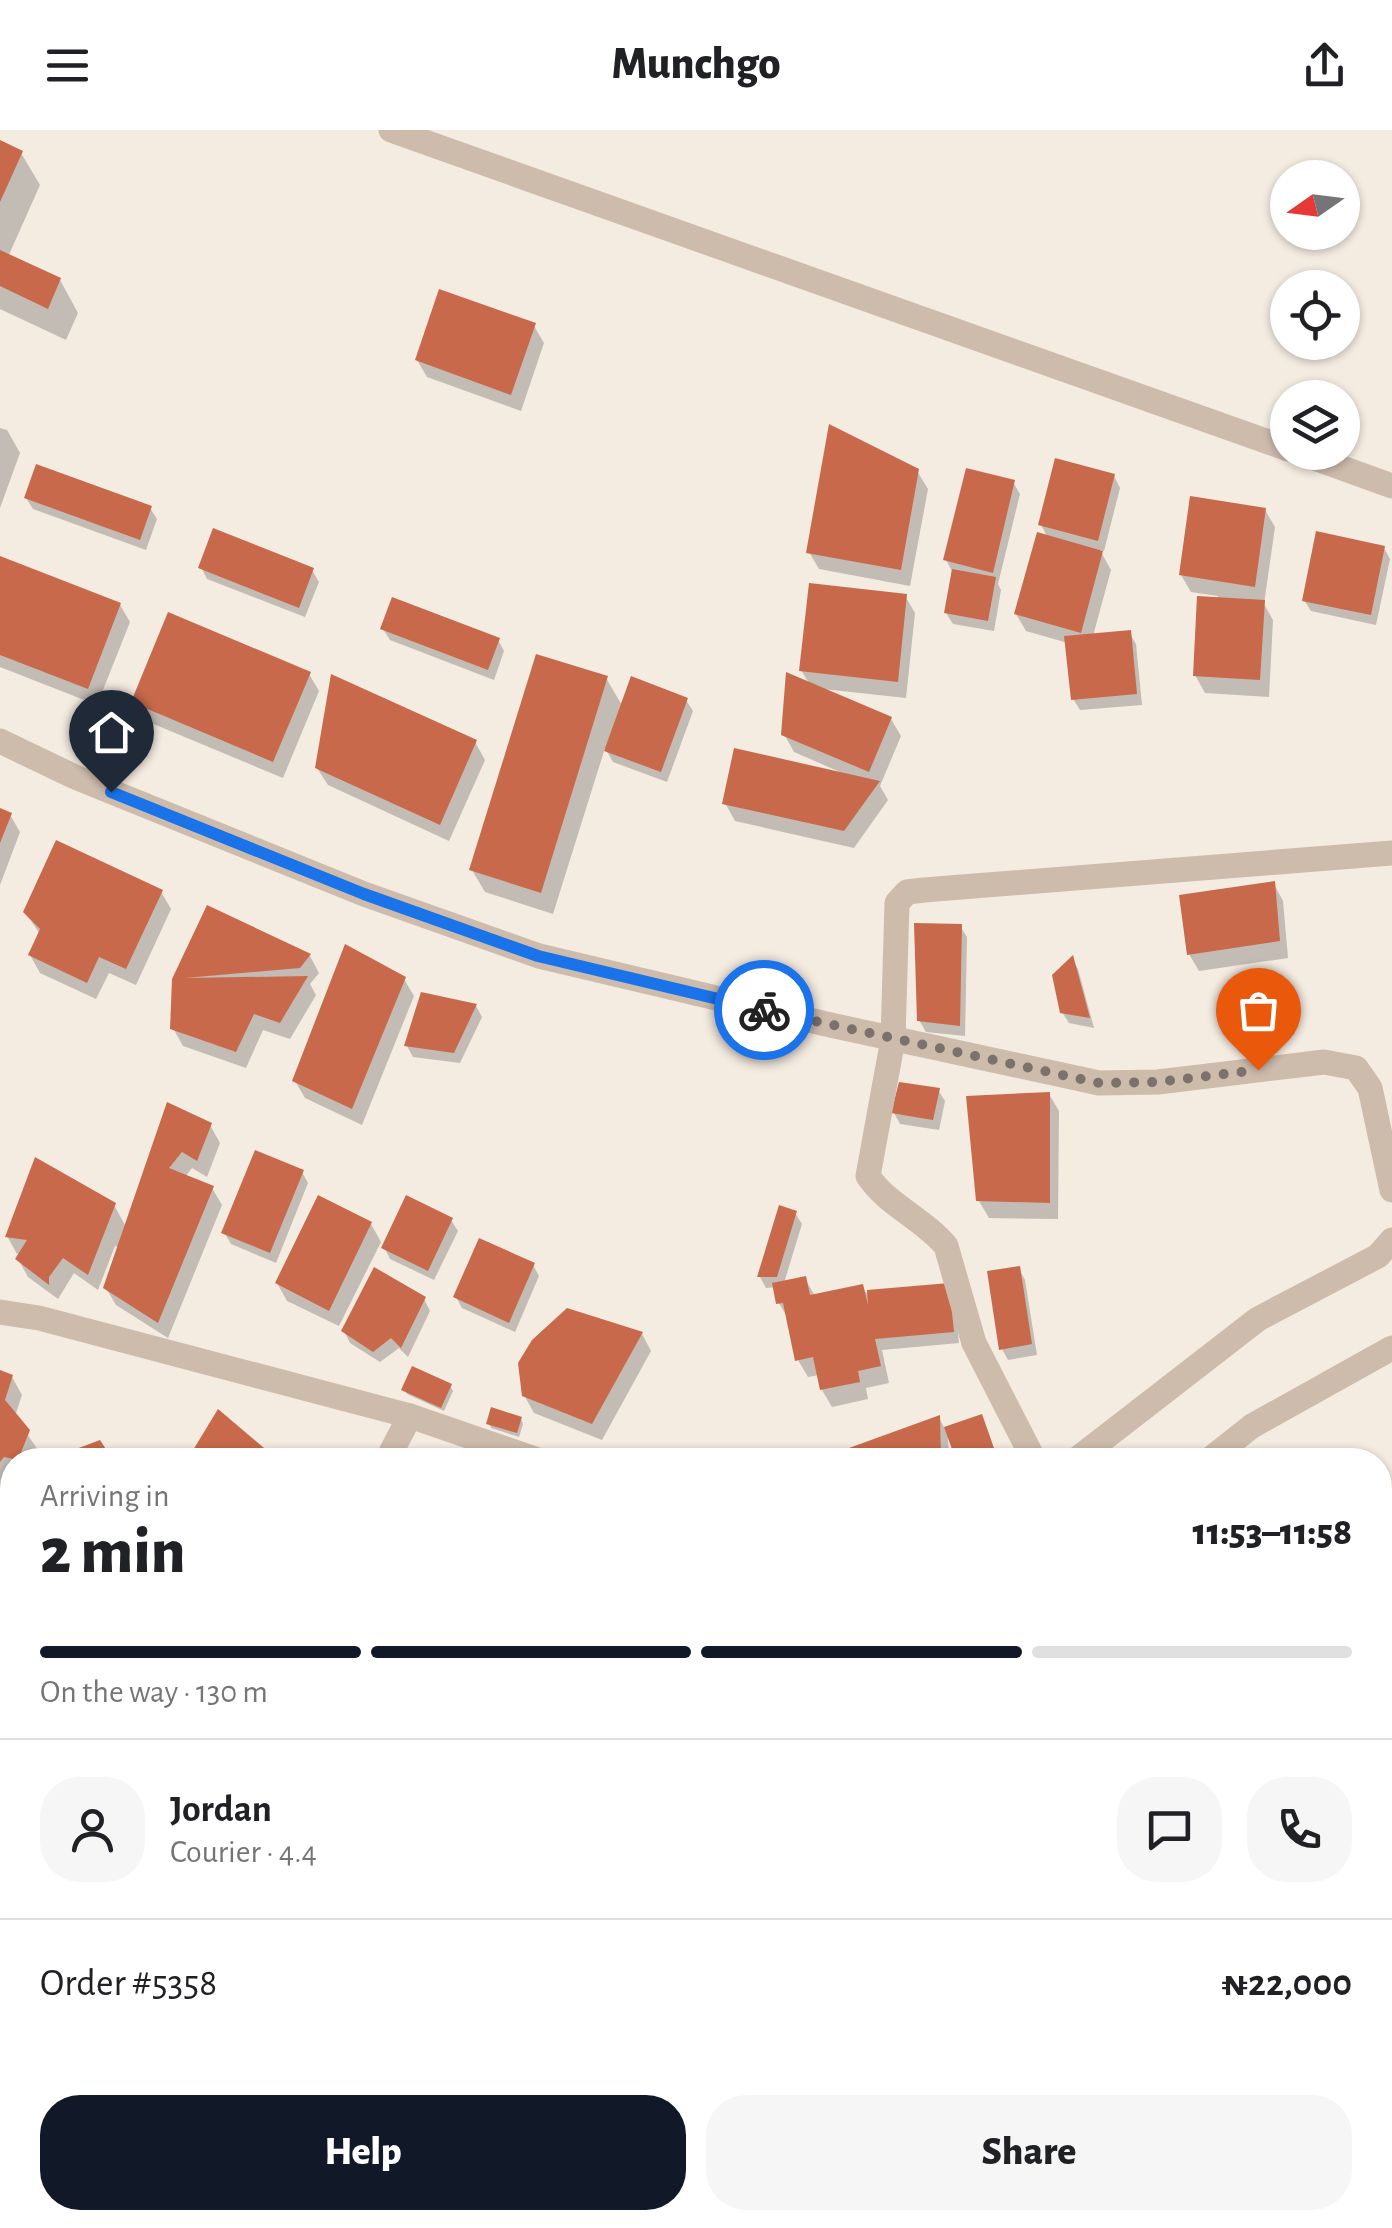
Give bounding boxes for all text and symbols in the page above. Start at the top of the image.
icon: menu [40,38,95,93]
icon: share [1297,38,1352,93]
text: Munchgo [611,42,781,87]
north arrow [1270,160,1360,250]
map controls [1270,160,1360,470]
button: locate [1270,270,1360,360]
button: layers [1270,380,1360,470]
pin [69,690,154,793]
icon: home [84,705,139,760]
courier [714,960,814,1060]
pin [1216,968,1301,1071]
icon: bike [737,983,792,1038]
icon: bag [1231,983,1286,1038]
text: Arriving in [40,1480,169,1512]
text: 11:53–11:58 [1192,1514,1352,1552]
text: 2 min [40,1520,186,1585]
text: On the way · 130 m [40,1676,268,1708]
button: person [40,1777,145,1882]
button: chat [1117,1777,1222,1882]
button: phone [1247,1777,1352,1882]
text: Jordan [170,1791,272,1829]
text: Courier · 4.4 [170,1836,317,1868]
text: Order #5358 [40,1965,217,2003]
text: ₦22,000 [1221,1965,1352,2003]
button: Help [40,2095,686,2210]
button: Share [706,2095,1352,2210]

